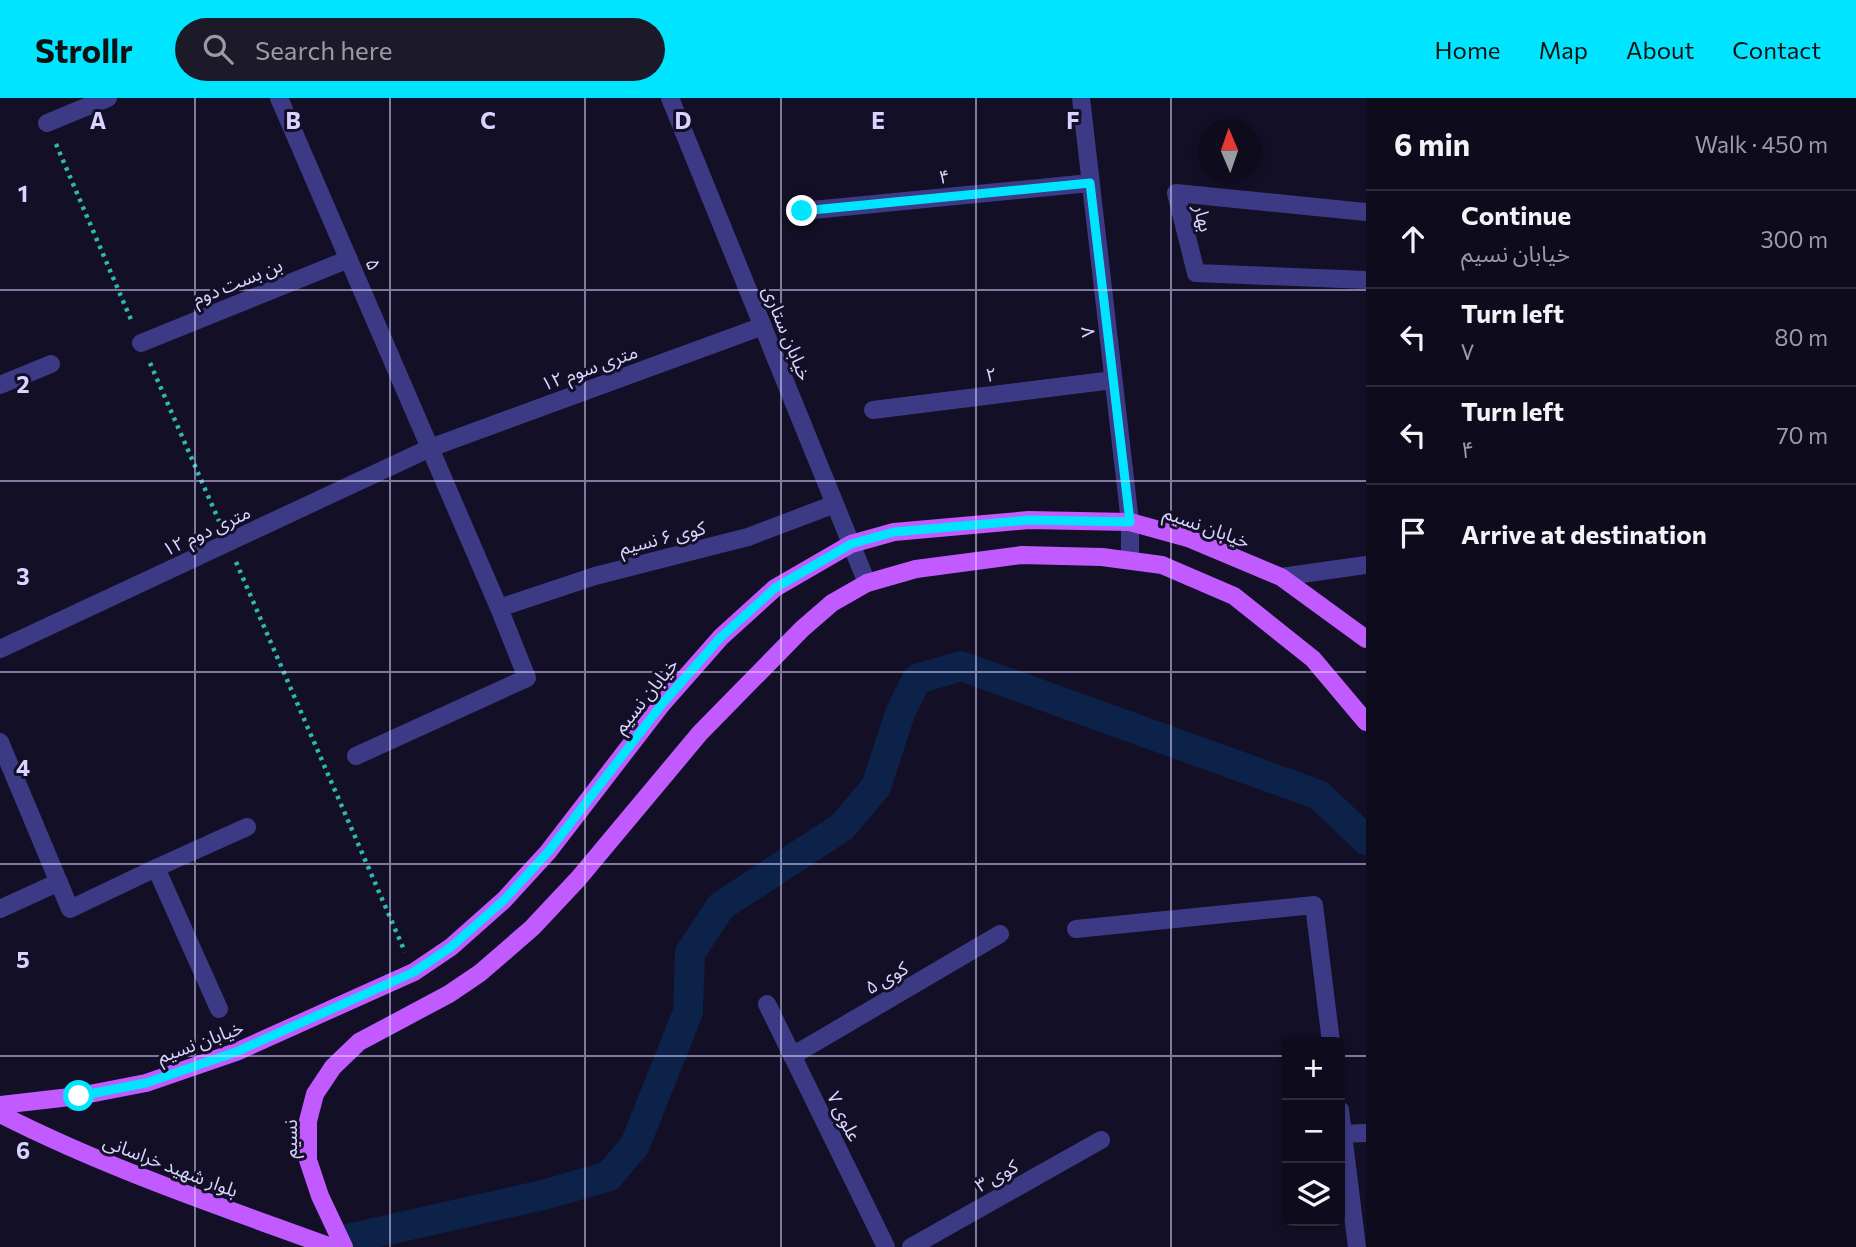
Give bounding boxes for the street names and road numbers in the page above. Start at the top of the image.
street label: ۴ [937,164,951,188]
street label: بهار [1188,201,1218,234]
street label: بن بست دوم [189,253,287,313]
street label: ۵ [361,255,387,273]
street label: خیابان ستاری [758,282,817,384]
street label: ۷ [1075,325,1099,339]
street label: ۱۲ متری سوم [538,339,642,399]
street label: ۲ [984,362,998,386]
street label: ۱۲ متری دوم [158,500,256,564]
street label: خیابان نسیم [1159,500,1253,556]
street label: کوی ۶ نسیم [616,515,710,563]
street label: خیابان نسیم [608,653,685,740]
street label: کوی ۵ [860,955,913,999]
street label: خیابان نسیم [154,1015,248,1071]
street label: علوی ۷ [822,1087,867,1145]
street label: نسیم [278,1119,305,1159]
street label: بلوار شهید خراسانی [100,1129,242,1202]
street label: کوی ۳ [970,1153,1023,1197]

